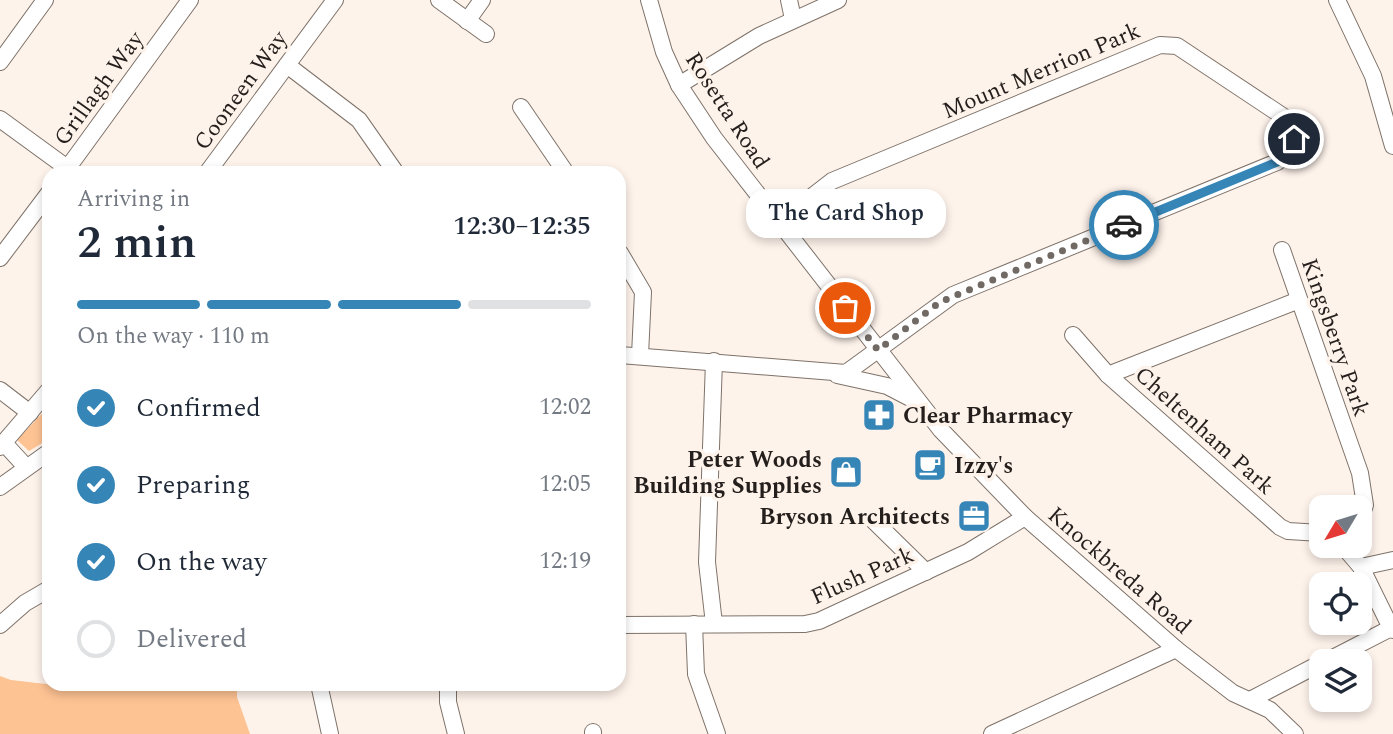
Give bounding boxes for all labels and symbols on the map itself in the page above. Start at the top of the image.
street label: Mount Merrion Park [937,14,1146,129]
street label: Grillagh Way [46,23,153,154]
street label: Cooneen Way [186,23,297,158]
street label: Rosetta Road [676,45,778,177]
pin [1264,109,1324,169]
callout: The Card Shop [745,189,945,238]
courier [1089,190,1159,260]
street label: Kingsberry Park [1291,254,1378,422]
pin [815,278,875,338]
street label: Cheltenham Park [1126,359,1282,504]
pharmacy icon: Clear Pharmacy [860,396,898,434]
place label: Clear Pharmacy [903,399,1073,434]
place label: Peter Woods Building Supplies [633,443,822,504]
cafe icon: Izzy's [911,446,949,484]
place label: Izzy's [954,449,1013,484]
shop icon: Peter Woods Building Supplies [827,453,865,491]
north arrow [1309,495,1372,558]
office icon: Bryson Architects [955,497,993,535]
street label: Knockbreda Road [1039,499,1199,644]
place label: Bryson Architects [759,500,950,535]
street label: Flush Park [805,538,920,615]

